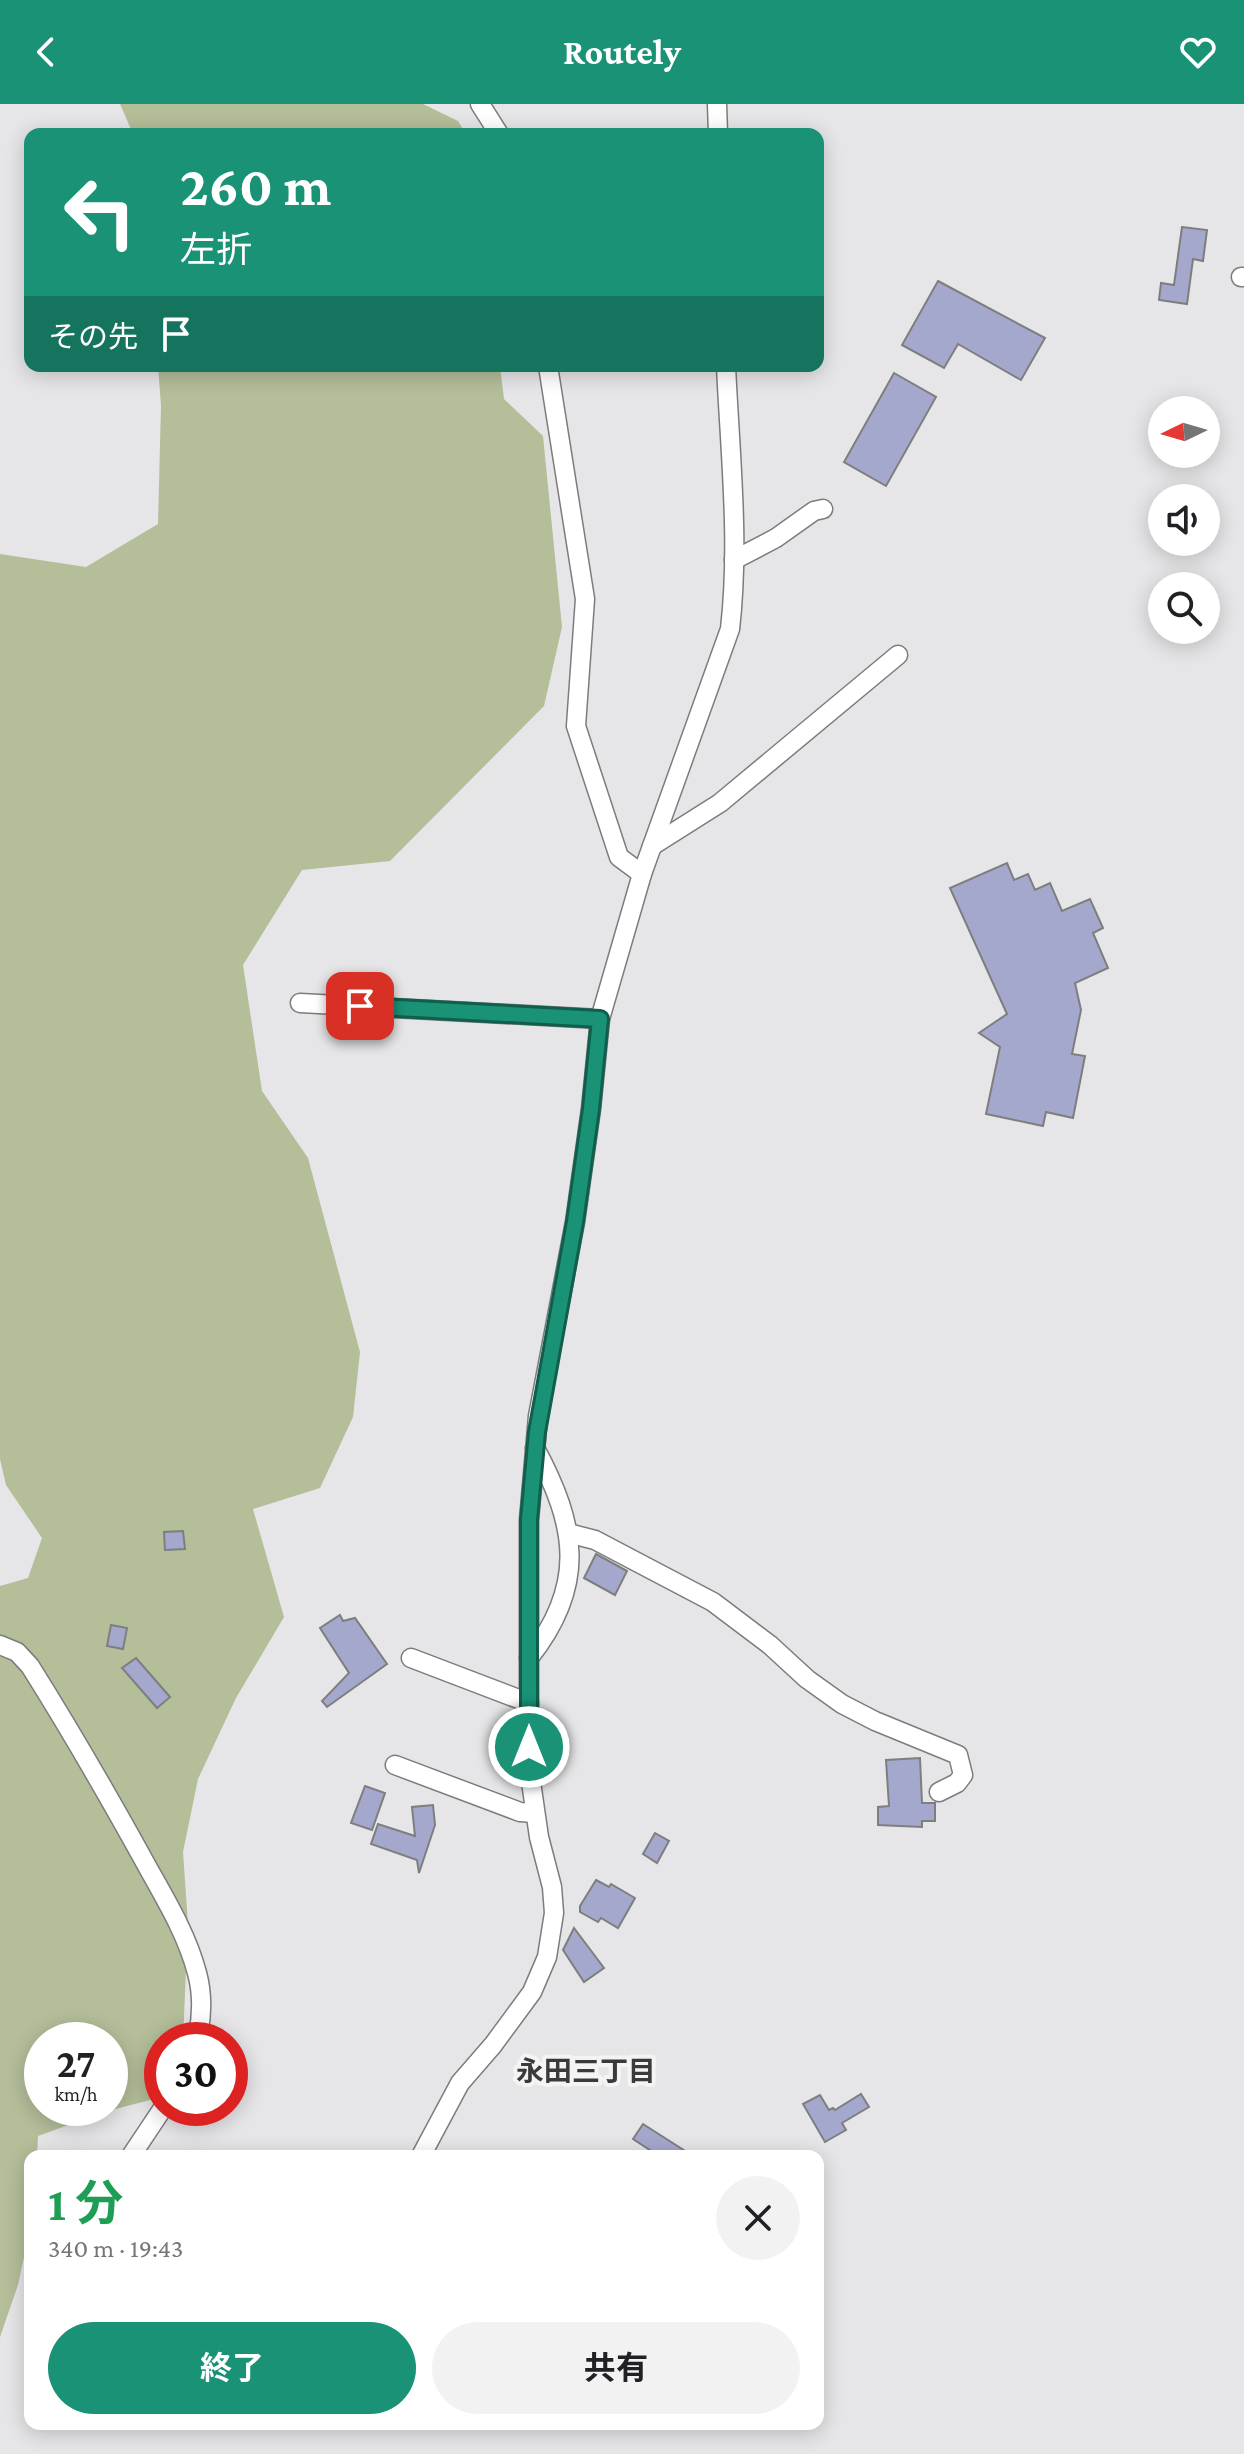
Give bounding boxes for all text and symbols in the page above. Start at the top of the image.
icon: back [24,30,68,74]
icon: heart [1176,30,1220,74]
text: Routely [563,32,681,72]
text: 260 m [180,155,331,217]
icon: left [48,160,152,264]
text: 左折 [180,230,252,270]
icon: arrive [154,312,198,356]
text: その先 [48,320,138,353]
north arrow [1148,396,1220,468]
map controls [1148,396,1220,644]
button: sound [1148,484,1220,556]
button: search [1148,572,1220,644]
pin [326,972,394,1040]
icon: arrive [338,984,382,1028]
position arrow [487,1705,571,1789]
speed limit sign: 30 [144,2022,248,2126]
text: 27 [57,2041,95,2086]
district label: 永田三丁目 [516,2056,656,2087]
text: km/h [54,2083,98,2105]
button: close [716,2176,800,2260]
text: 1 分 [48,2177,123,2230]
text: 340 m · 19:43 [48,2234,183,2263]
button: 終了 [48,2322,416,2414]
button: 共有 [432,2322,800,2414]

